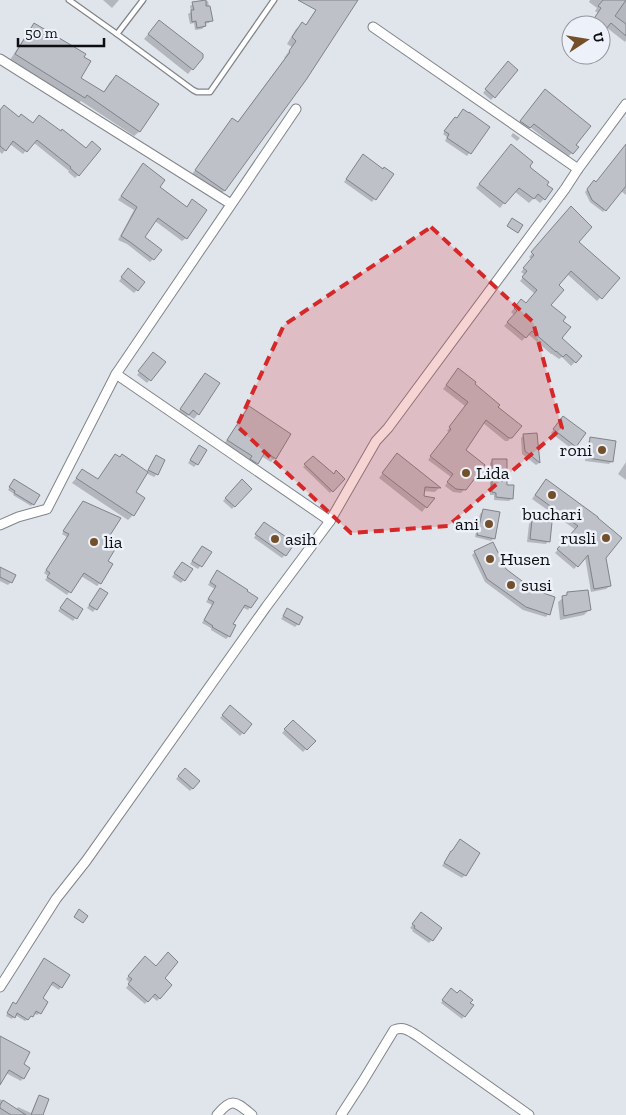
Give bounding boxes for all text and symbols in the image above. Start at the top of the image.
scale bar [18,15,104,47]
north arrow [561,15,611,65]
text: 50 m [25,24,58,42]
text: U [589,31,608,44]
place label: roni [560,439,592,461]
marker: roni [596,444,608,456]
place label: Lida [476,462,510,484]
marker: Lida [460,467,472,479]
marker: buchari [546,489,558,501]
place label: buchari [521,503,582,525]
place label: ani [455,513,479,535]
marker: ani [483,518,495,530]
place label: rusli [561,527,596,549]
place label: asih [285,528,317,550]
place label: lia [104,531,123,553]
marker: rusli [600,532,612,544]
marker: asih [269,533,281,545]
marker: lia [88,536,100,548]
place label: Husen [500,548,551,570]
marker: Husen [484,553,496,565]
place label: susi [521,574,552,596]
marker: susi [505,579,517,591]

